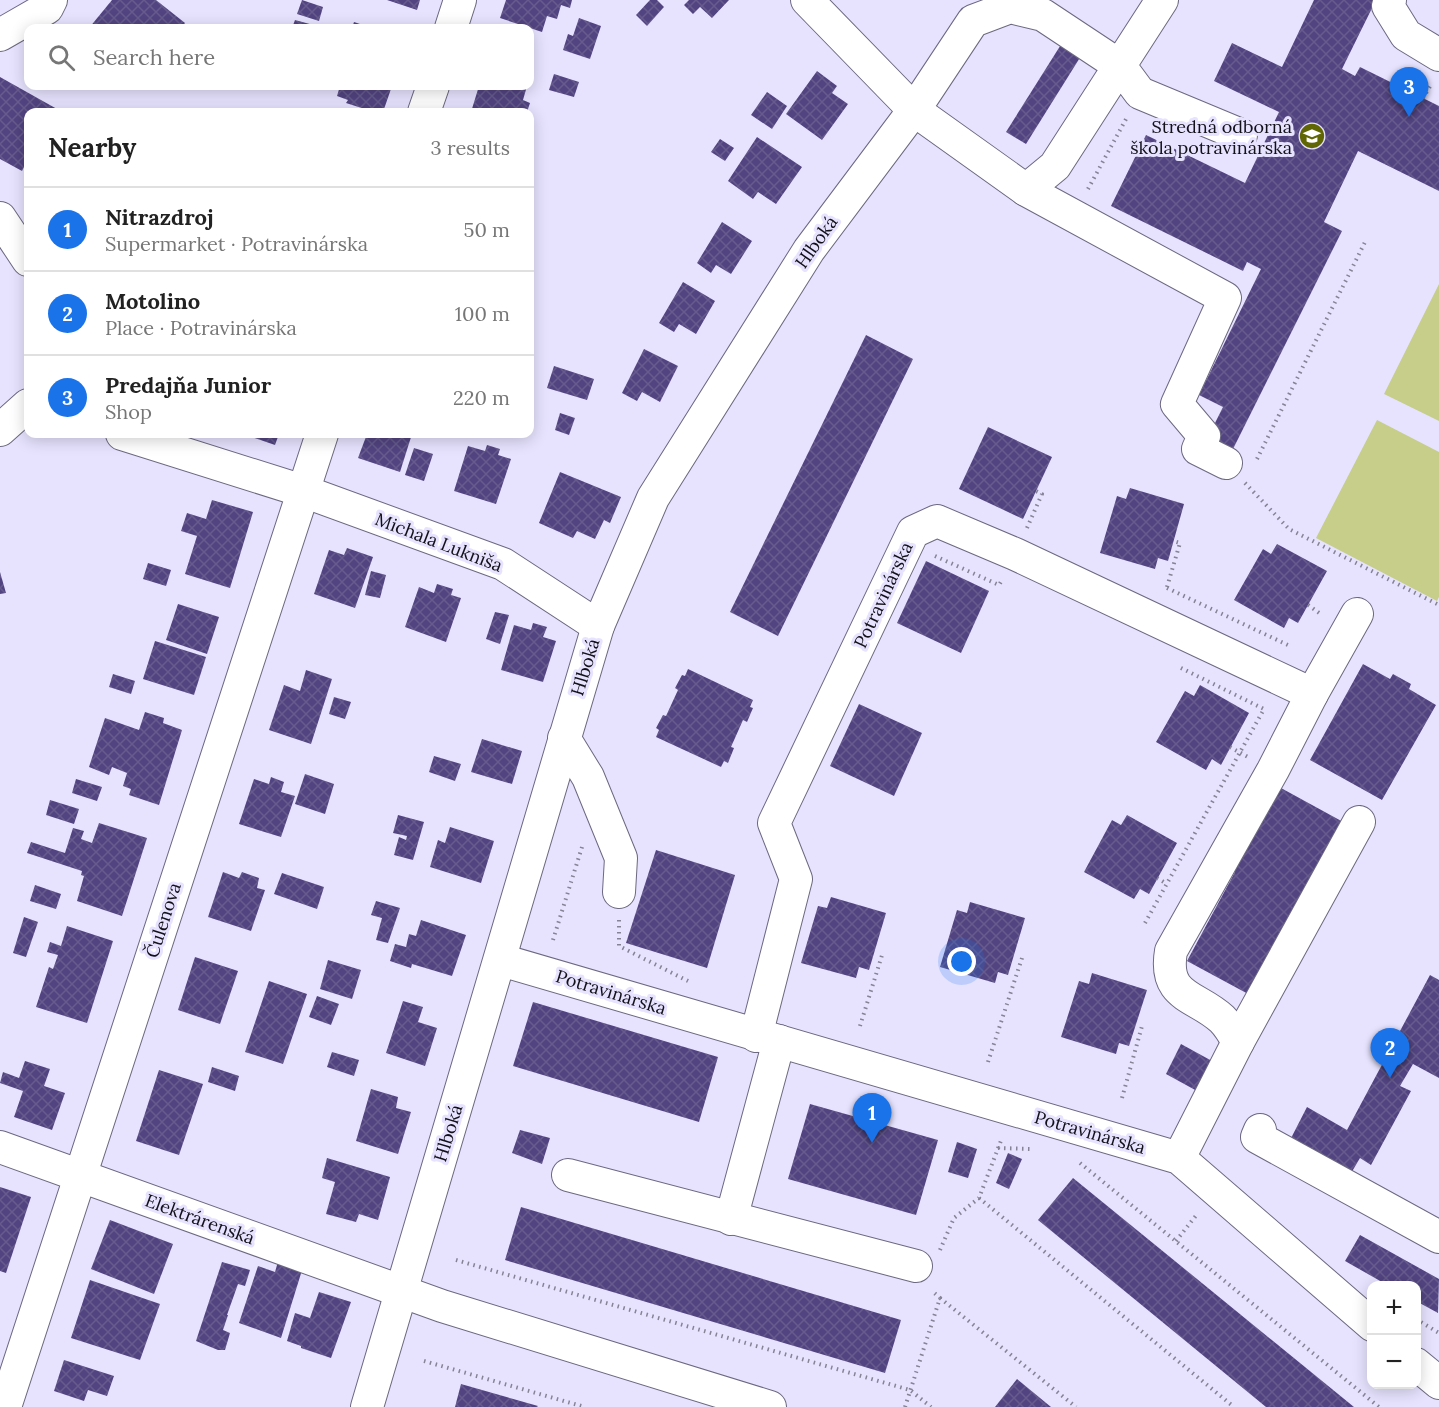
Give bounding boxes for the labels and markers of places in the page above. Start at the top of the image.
pin: 3 [1390,68,1428,117]
place label: Stredná odborná škola potravinárska [1130,115,1292,159]
school or university icon: Stredná odborná škola potravinárska [1297,121,1327,151]
pin: 2 [1370,1028,1410,1078]
pin: 1 [852,1094,892,1143]

